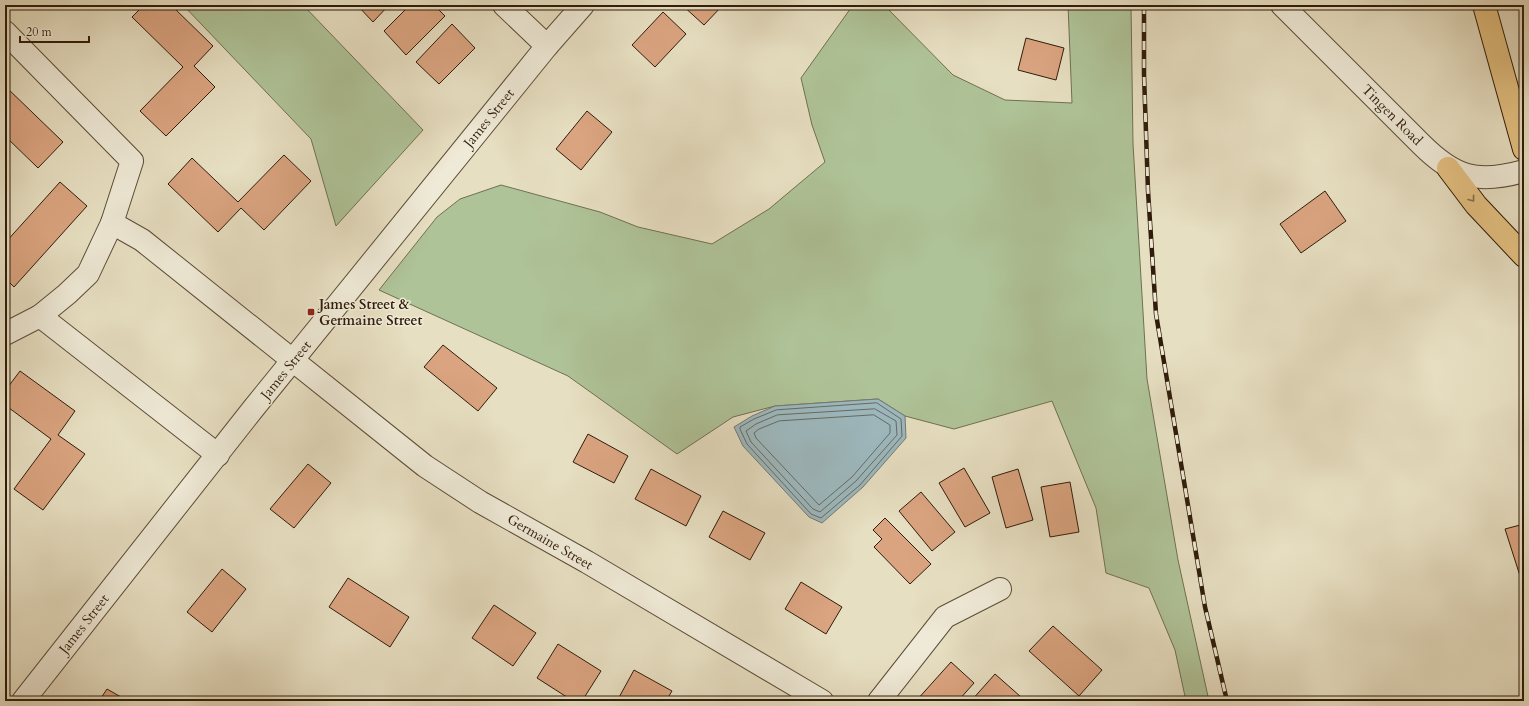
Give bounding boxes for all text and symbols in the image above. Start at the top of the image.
scale bar [20,18,89,44]
text: 20 m [26,24,53,40]
street label: Tingen Road [1357,80,1427,150]
street label: James Street [458,84,519,153]
one-way arrow [1467,195,1474,202]
place label: James Street & Germaine Street [317,295,422,330]
marker: James Street & Germaine Street [306,307,316,317]
street label: James Street [255,336,316,405]
street label: Germaine Street [504,510,597,575]
street label: James Street [53,590,114,659]

